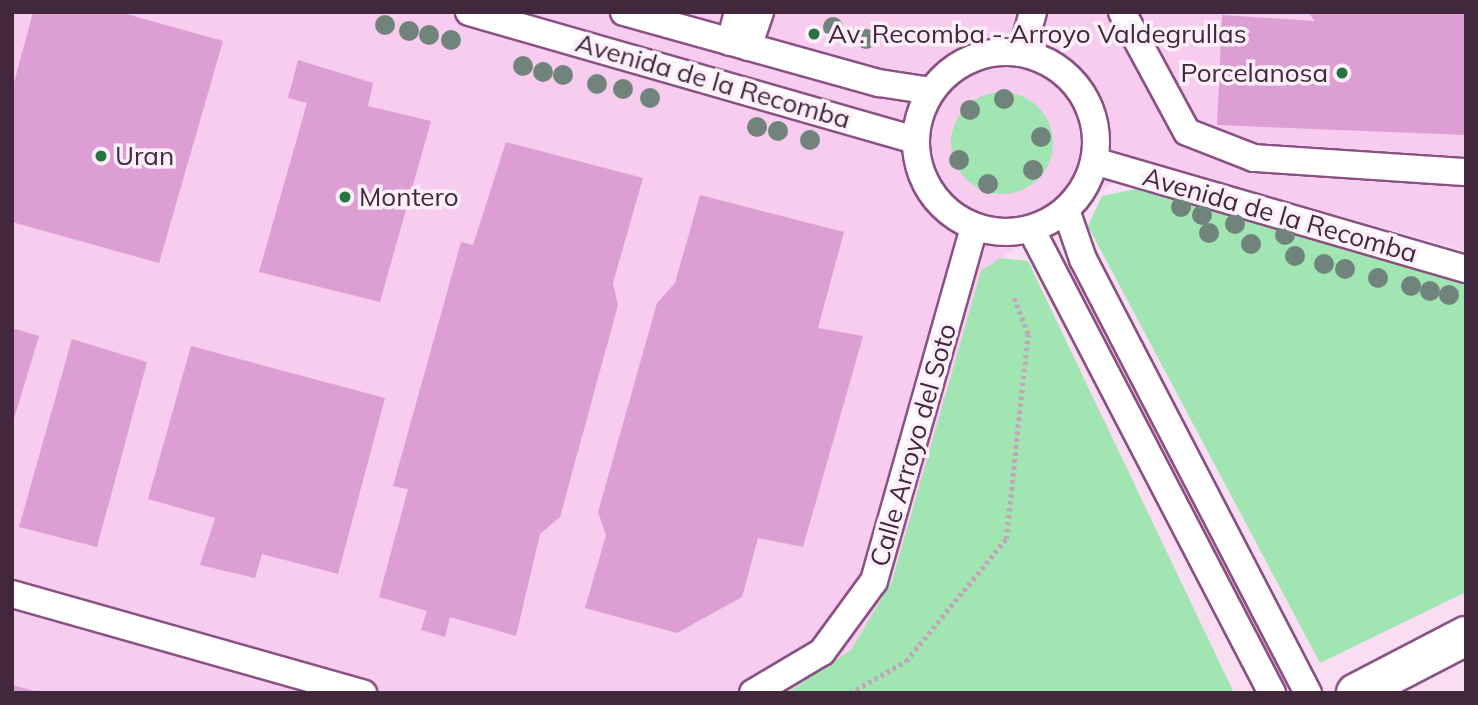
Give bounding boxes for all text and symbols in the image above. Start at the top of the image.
place label: Av. Recomba - Arroyo Valdegrullas [828,18,1247,50]
marker: Av. Recomba - Arroyo Valdegrullas [806,26,822,42]
street label: Avenida de la Recomba [572,27,854,135]
place label: Porcelanosa [1180,57,1328,89]
marker: Porcelanosa [1334,65,1350,81]
place label: Uran [115,140,174,172]
marker: Uran [93,148,109,164]
street label: Avenida de la Recomba [1139,161,1421,269]
place label: Montero [359,181,459,213]
marker: Montero [337,189,353,205]
street label: Calle Arroyo del Soto [863,320,963,570]

